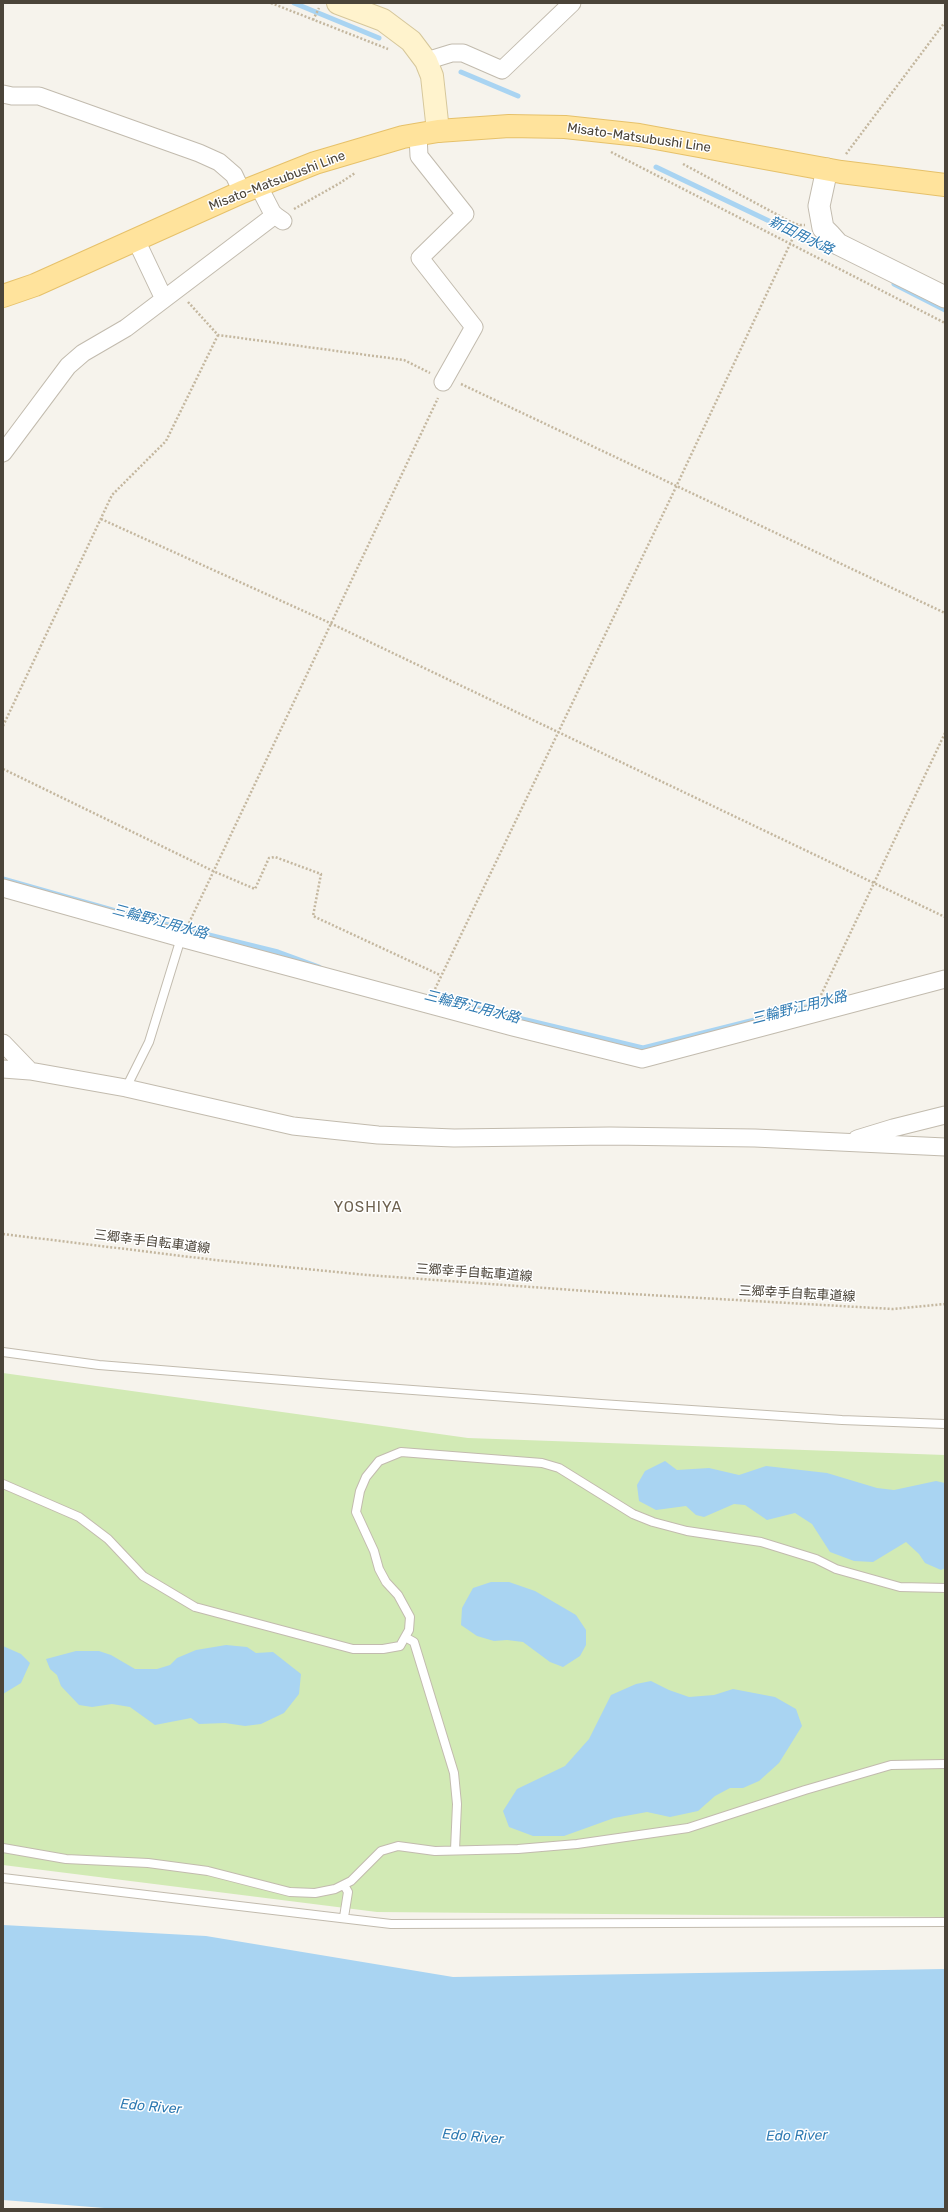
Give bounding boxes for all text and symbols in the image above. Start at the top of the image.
street label: Misato-Matsubushi Line [566,120,712,156]
street label: Misato-Matsubushi Line [207,148,347,214]
water label: 新田用水路 [766,213,836,259]
water label: 三輪野江用水路 [110,901,210,943]
water label: 三輪野江用水路 [422,987,522,1027]
water label: 三輪野江用水路 [749,988,849,1028]
district label: YOSHIYA [333,1199,403,1217]
street label: 三郷幸手自転車道線 [93,1227,211,1257]
street label: 三郷幸手自転車道線 [415,1261,533,1285]
street label: 三郷幸手自転車道線 [738,1283,856,1305]
water label: Edo River [120,2096,182,2118]
water label: Edo River [442,2126,504,2148]
water label: Edo River [766,2127,828,2145]

